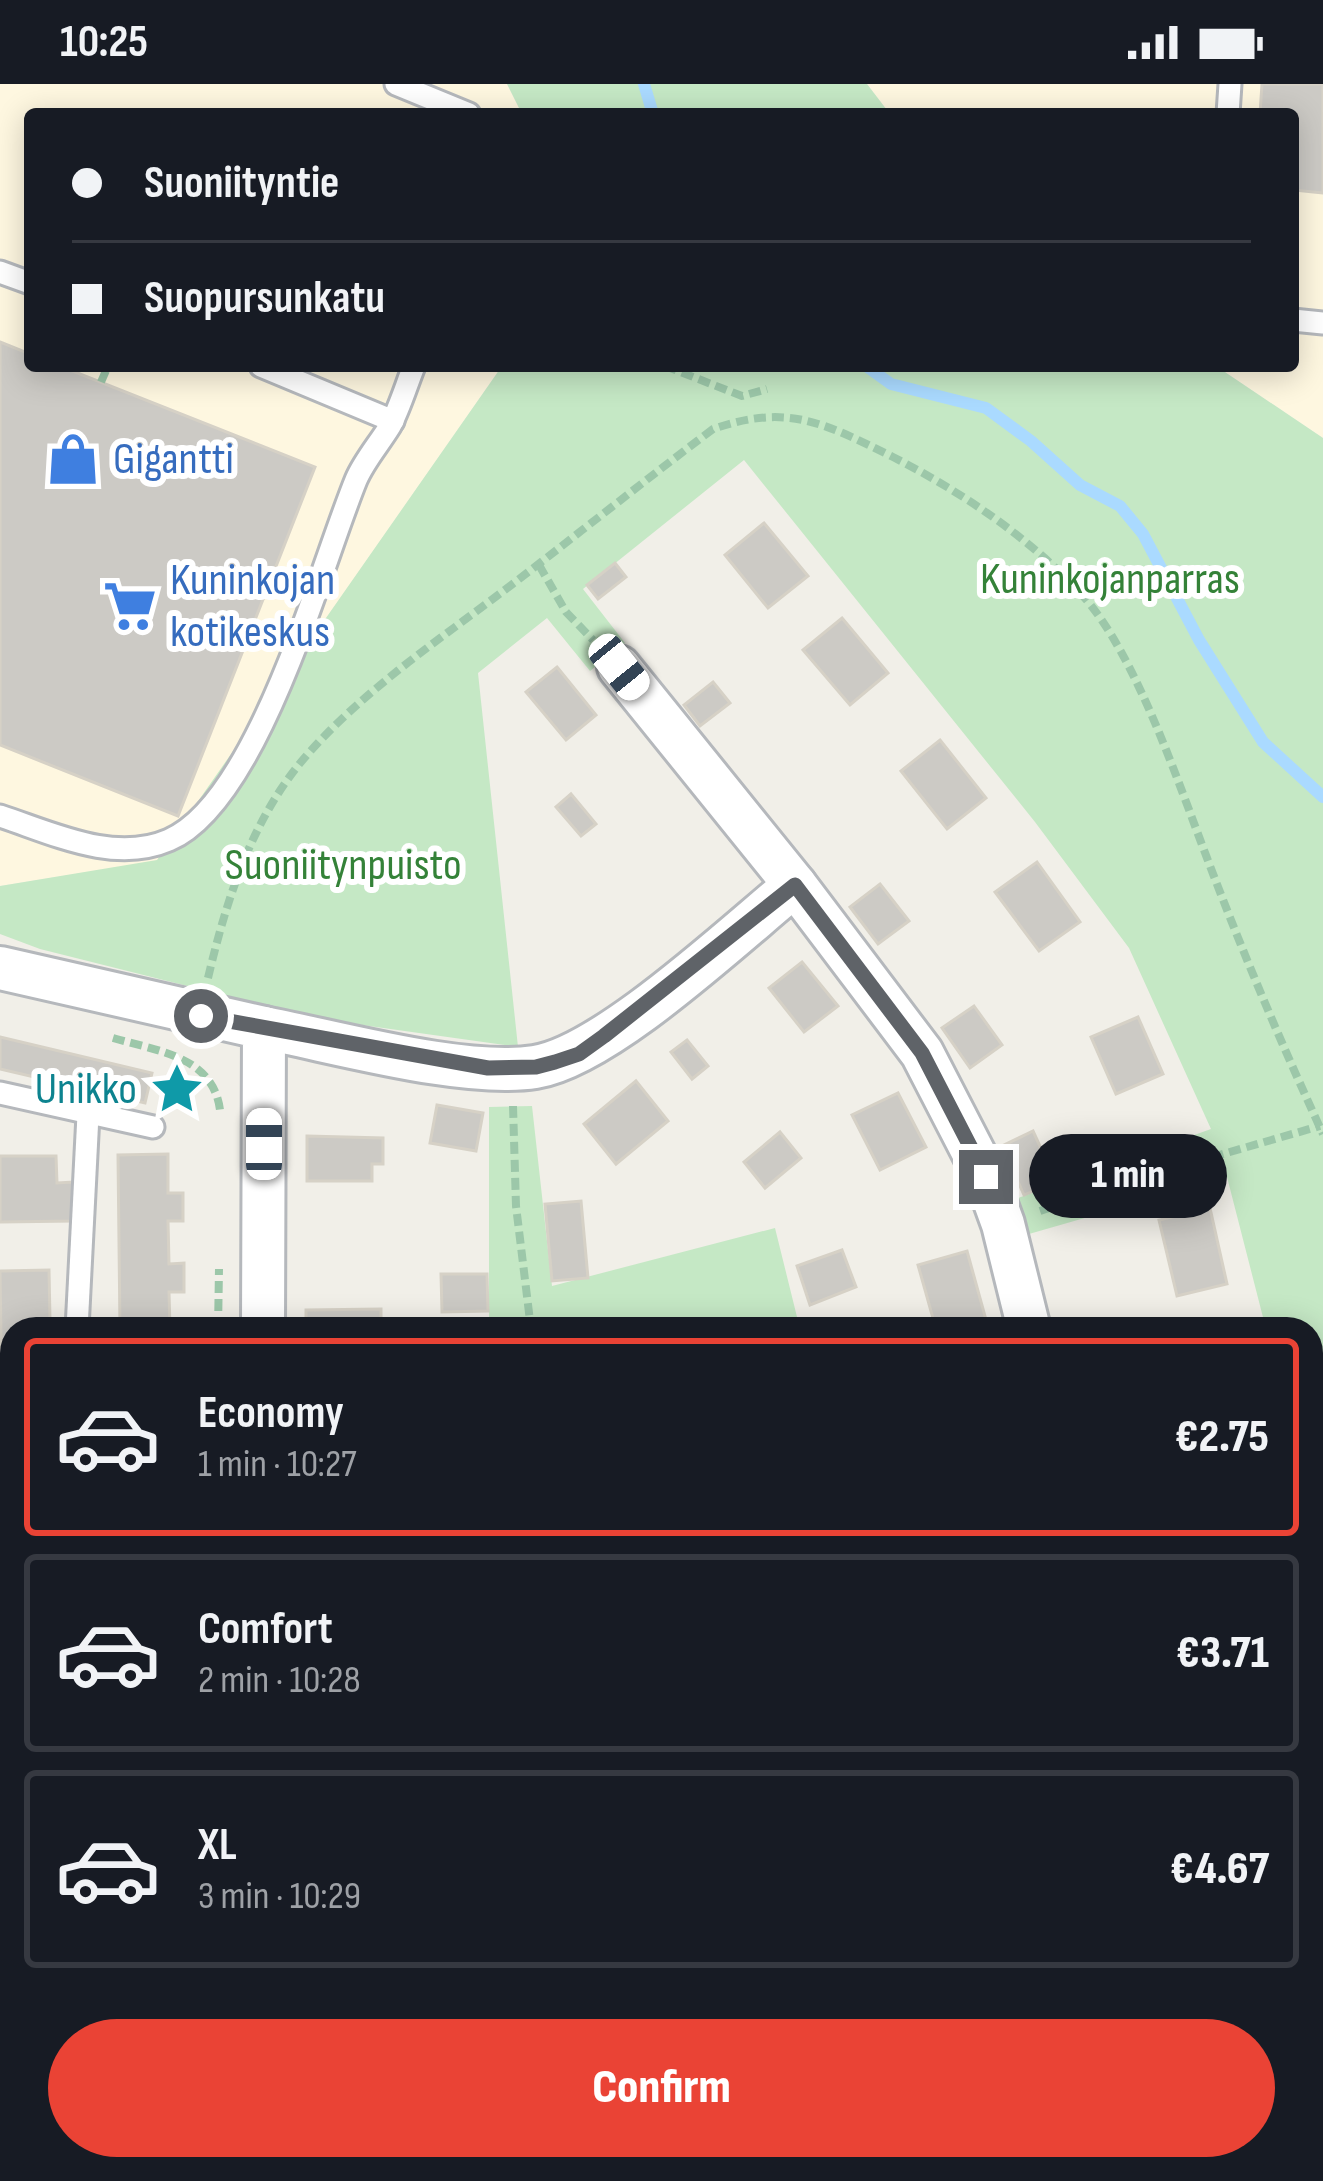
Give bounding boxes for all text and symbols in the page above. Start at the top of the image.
text: 10:25 [60,15,148,70]
text: Suoniityntie [144,156,339,211]
text: Suopursunkatu [144,271,385,326]
shop icon: Gigantti [44,430,102,488]
place label: Gigantti [113,432,234,487]
park label: Kuninkojanparras [980,552,1240,607]
place label: Kuninkojan kotikeskus [170,553,335,660]
supermarket icon: Kuninkojan kotikeskus [101,577,159,635]
car [582,628,656,706]
park label: Suoniitynpuisto [224,838,462,893]
route start [174,989,228,1043]
place icon: Unikko [148,1060,206,1118]
place label: Unikko [35,1062,137,1117]
car [246,1108,282,1180]
callout: 1 min [1028,1135,1226,1219]
route end [959,1150,1013,1204]
text: 1 min [1091,1152,1165,1199]
icon: car [54,1383,162,1491]
text: Economy [198,1386,344,1441]
text: €2.75 [1175,1410,1269,1465]
text: 1 min · 10:27 [198,1441,357,1488]
icon: car [54,1599,162,1707]
text: Comfort [198,1602,333,1657]
text: €3.71 [1176,1626,1269,1681]
text: 2 min · 10:28 [198,1657,361,1704]
icon: car [54,1815,162,1923]
text: XL [198,1818,237,1873]
text: €4.67 [1170,1842,1269,1897]
text: 3 min · 10:29 [198,1873,361,1920]
button: Confirm [48,2019,1275,2157]

